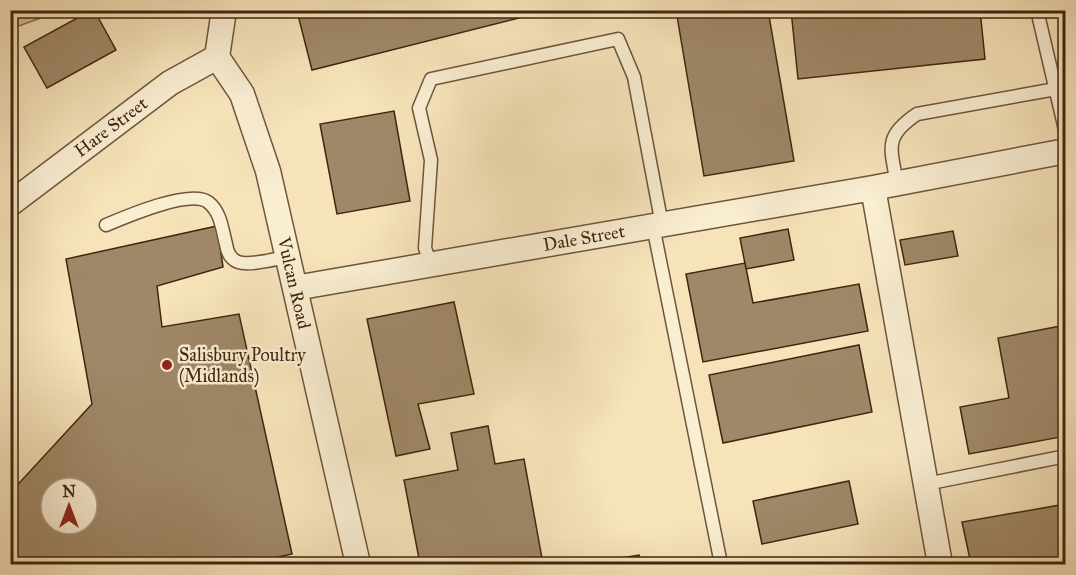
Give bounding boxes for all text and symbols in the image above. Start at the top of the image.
street label: Hare Street [70,92,152,162]
street label: Dale Street [541,220,627,256]
street label: Vulcan Road [273,234,315,331]
place label: Salisbury Poultry (Midlands) [179,344,306,388]
marker: Salisbury Poultry (Midlands) [160,358,174,372]
north arrow [39,476,99,536]
text: N [62,482,76,501]

